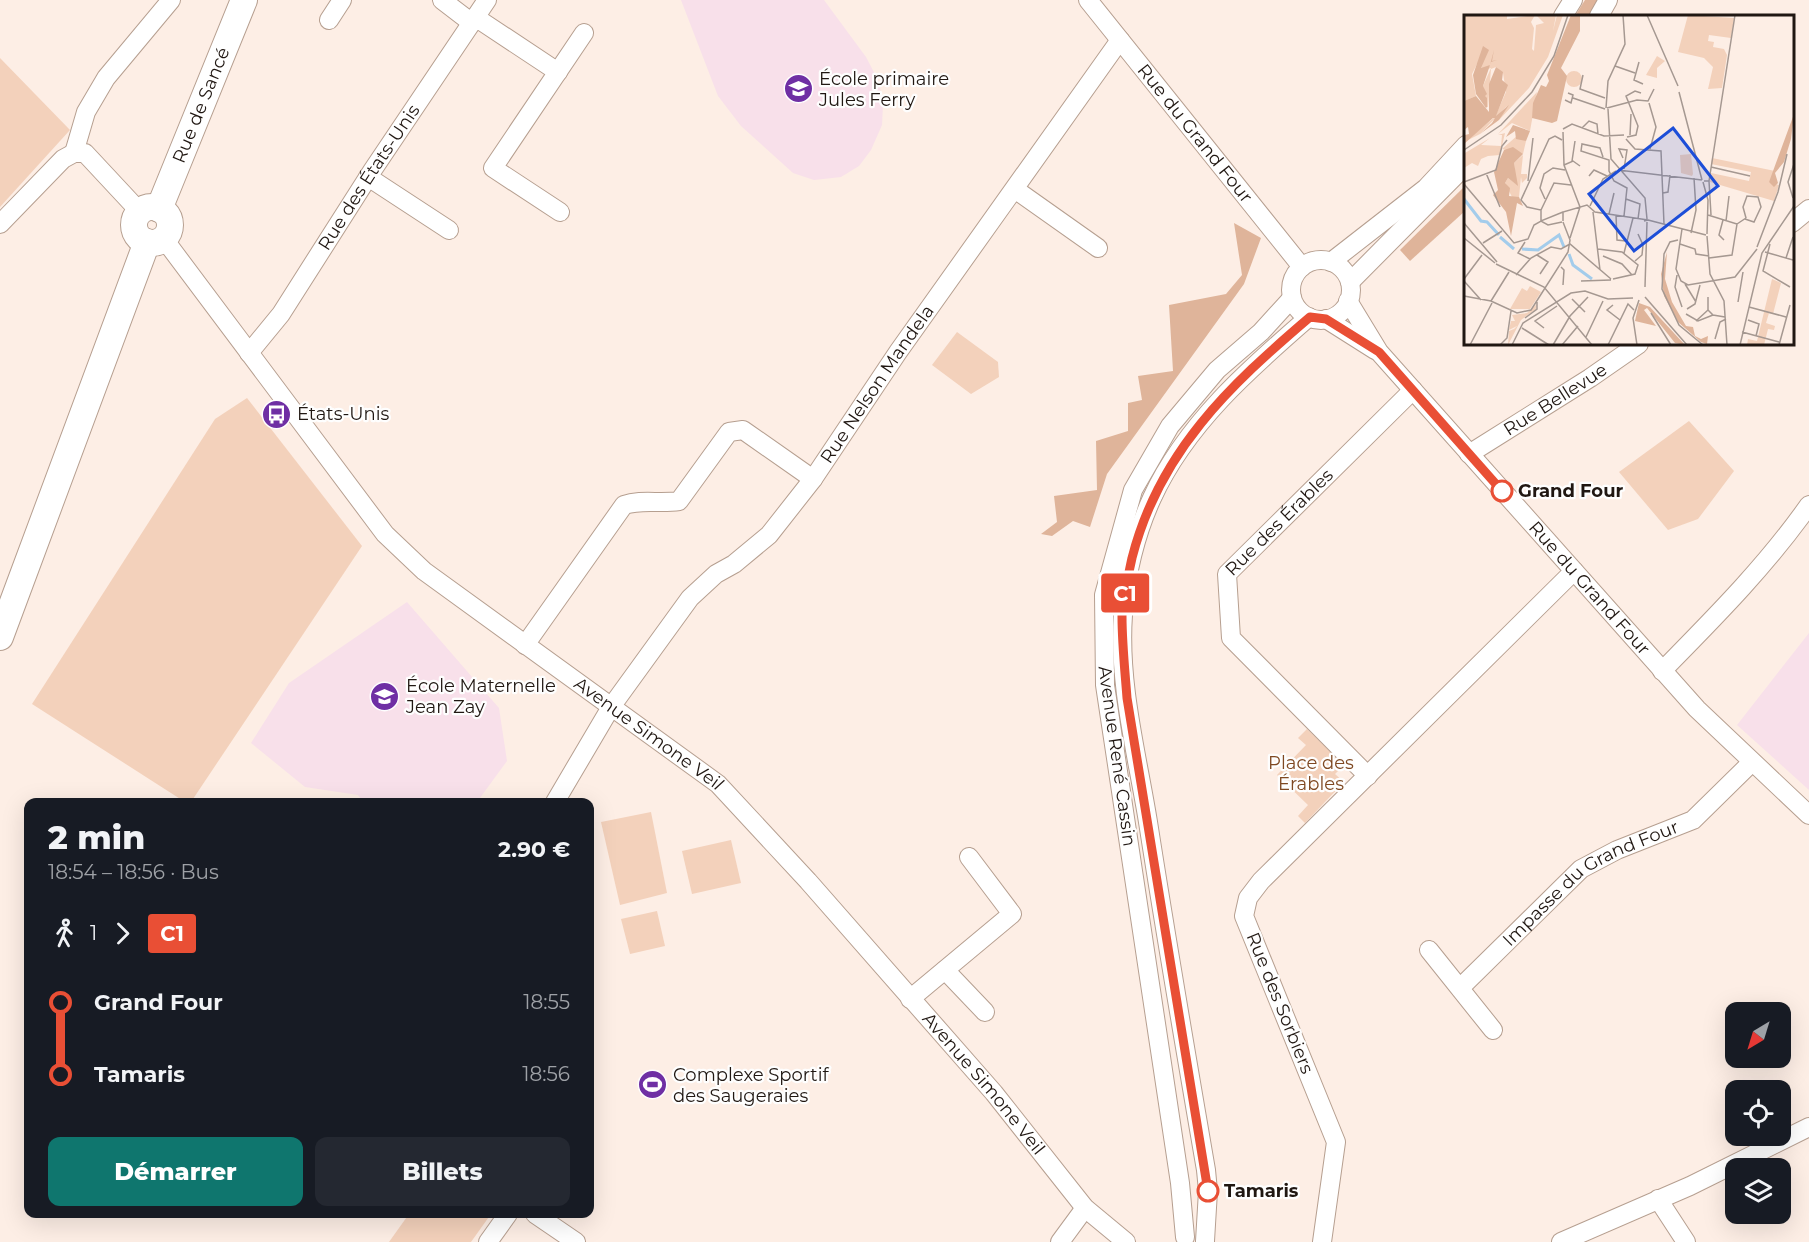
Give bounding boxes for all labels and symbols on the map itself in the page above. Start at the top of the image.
inset map [1464,15,1794,345]
street label: Rue de Sancé [168,44,235,166]
street label: Rue du Grand Four [1133,60,1257,207]
place label: École primaire Jules Ferry [818,68,949,111]
school or university icon: École primaire Jules Ferry [782,73,814,105]
street label: Rue des États-Unis [313,100,425,254]
street label: Rue Nelson Mandela [816,301,939,468]
street label: Rue Bellevue [1499,358,1611,441]
bus stop icon: États-Unis [260,398,292,430]
place label: États-Unis [297,403,390,425]
street label: Rue des Érables [1221,464,1338,581]
marker: Grand Four [1491,480,1513,502]
place label: Grand Four [1518,480,1624,502]
street label: Rue du Grand Four [1524,517,1655,660]
line badge: C1 [1098,574,1152,612]
street label: Avenue René Cassin [1093,664,1141,848]
street label: Avenue Simone Veil [570,672,729,794]
place label: École Maternelle Jean Zay [405,675,556,718]
school or university icon: École Maternelle Jean Zay [369,680,401,712]
park label: Place des Érables [1268,752,1354,795]
street label: Impasse du Grand Four [1498,816,1682,951]
street label: Rue des Sorbiers [1242,929,1318,1077]
north arrow [1725,1002,1791,1068]
street label: Avenue Simone Veil [918,1008,1050,1159]
place label: Complexe Sportif des Saugeraies [673,1064,829,1107]
sports icon: Complexe Sportif des Saugeraies [636,1069,668,1101]
marker: Tamaris [1197,1180,1219,1202]
place label: Tamaris [1224,1180,1299,1202]

